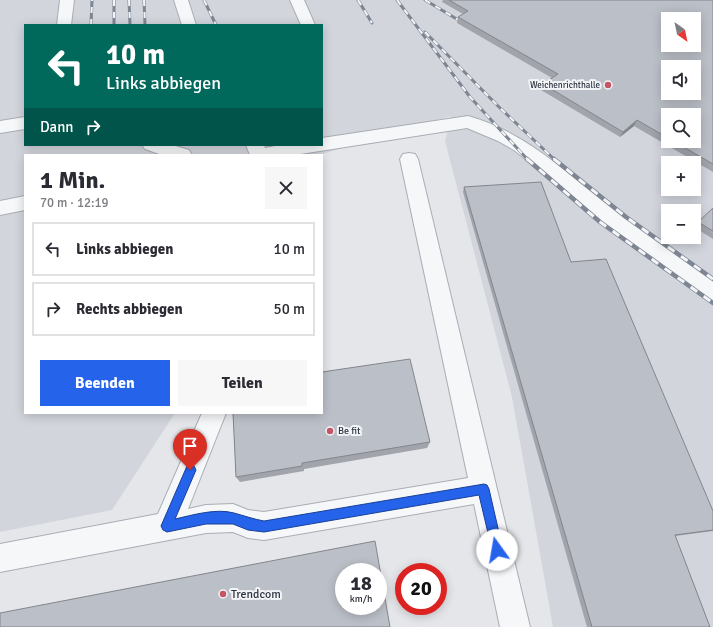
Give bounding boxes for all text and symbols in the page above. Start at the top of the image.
north arrow [661,12,701,52]
map controls [661,12,701,244]
text: 10 m [106,38,165,72]
icon: left [40,40,92,92]
button: sound [661,60,701,100]
text: Links abbiegen [106,72,221,94]
place label: Weichenrichthalle [530,80,600,91]
marker: Weichenrichthalle [603,80,613,90]
button: search [661,108,701,148]
icon: right [82,116,104,138]
text: Dann [40,118,74,136]
button: + [661,156,701,196]
text: 1 Min. [40,165,105,195]
button: close [265,167,307,209]
text: 70 m · 12:19 [40,195,109,211]
button: − [661,204,701,244]
icon: left [42,238,64,260]
text: Links abbiegen [76,240,173,258]
text: 10 m [274,240,305,258]
icon: right [42,298,64,320]
text: Rechts abbiegen [76,300,183,318]
text: 50 m [274,300,305,318]
button: Beenden [40,360,170,406]
button: Teilen [178,360,307,406]
place label: Be fit [338,425,361,437]
marker: Be fit [325,426,335,436]
pin [173,429,207,470]
icon: arrive [179,435,201,457]
position arrow [476,529,518,571]
speed limit sign: 20 [395,563,447,615]
text: 18 [350,571,372,596]
place label: Trendcom [231,587,281,602]
marker: Trendcom [218,589,228,599]
text: km/h [350,593,372,605]

